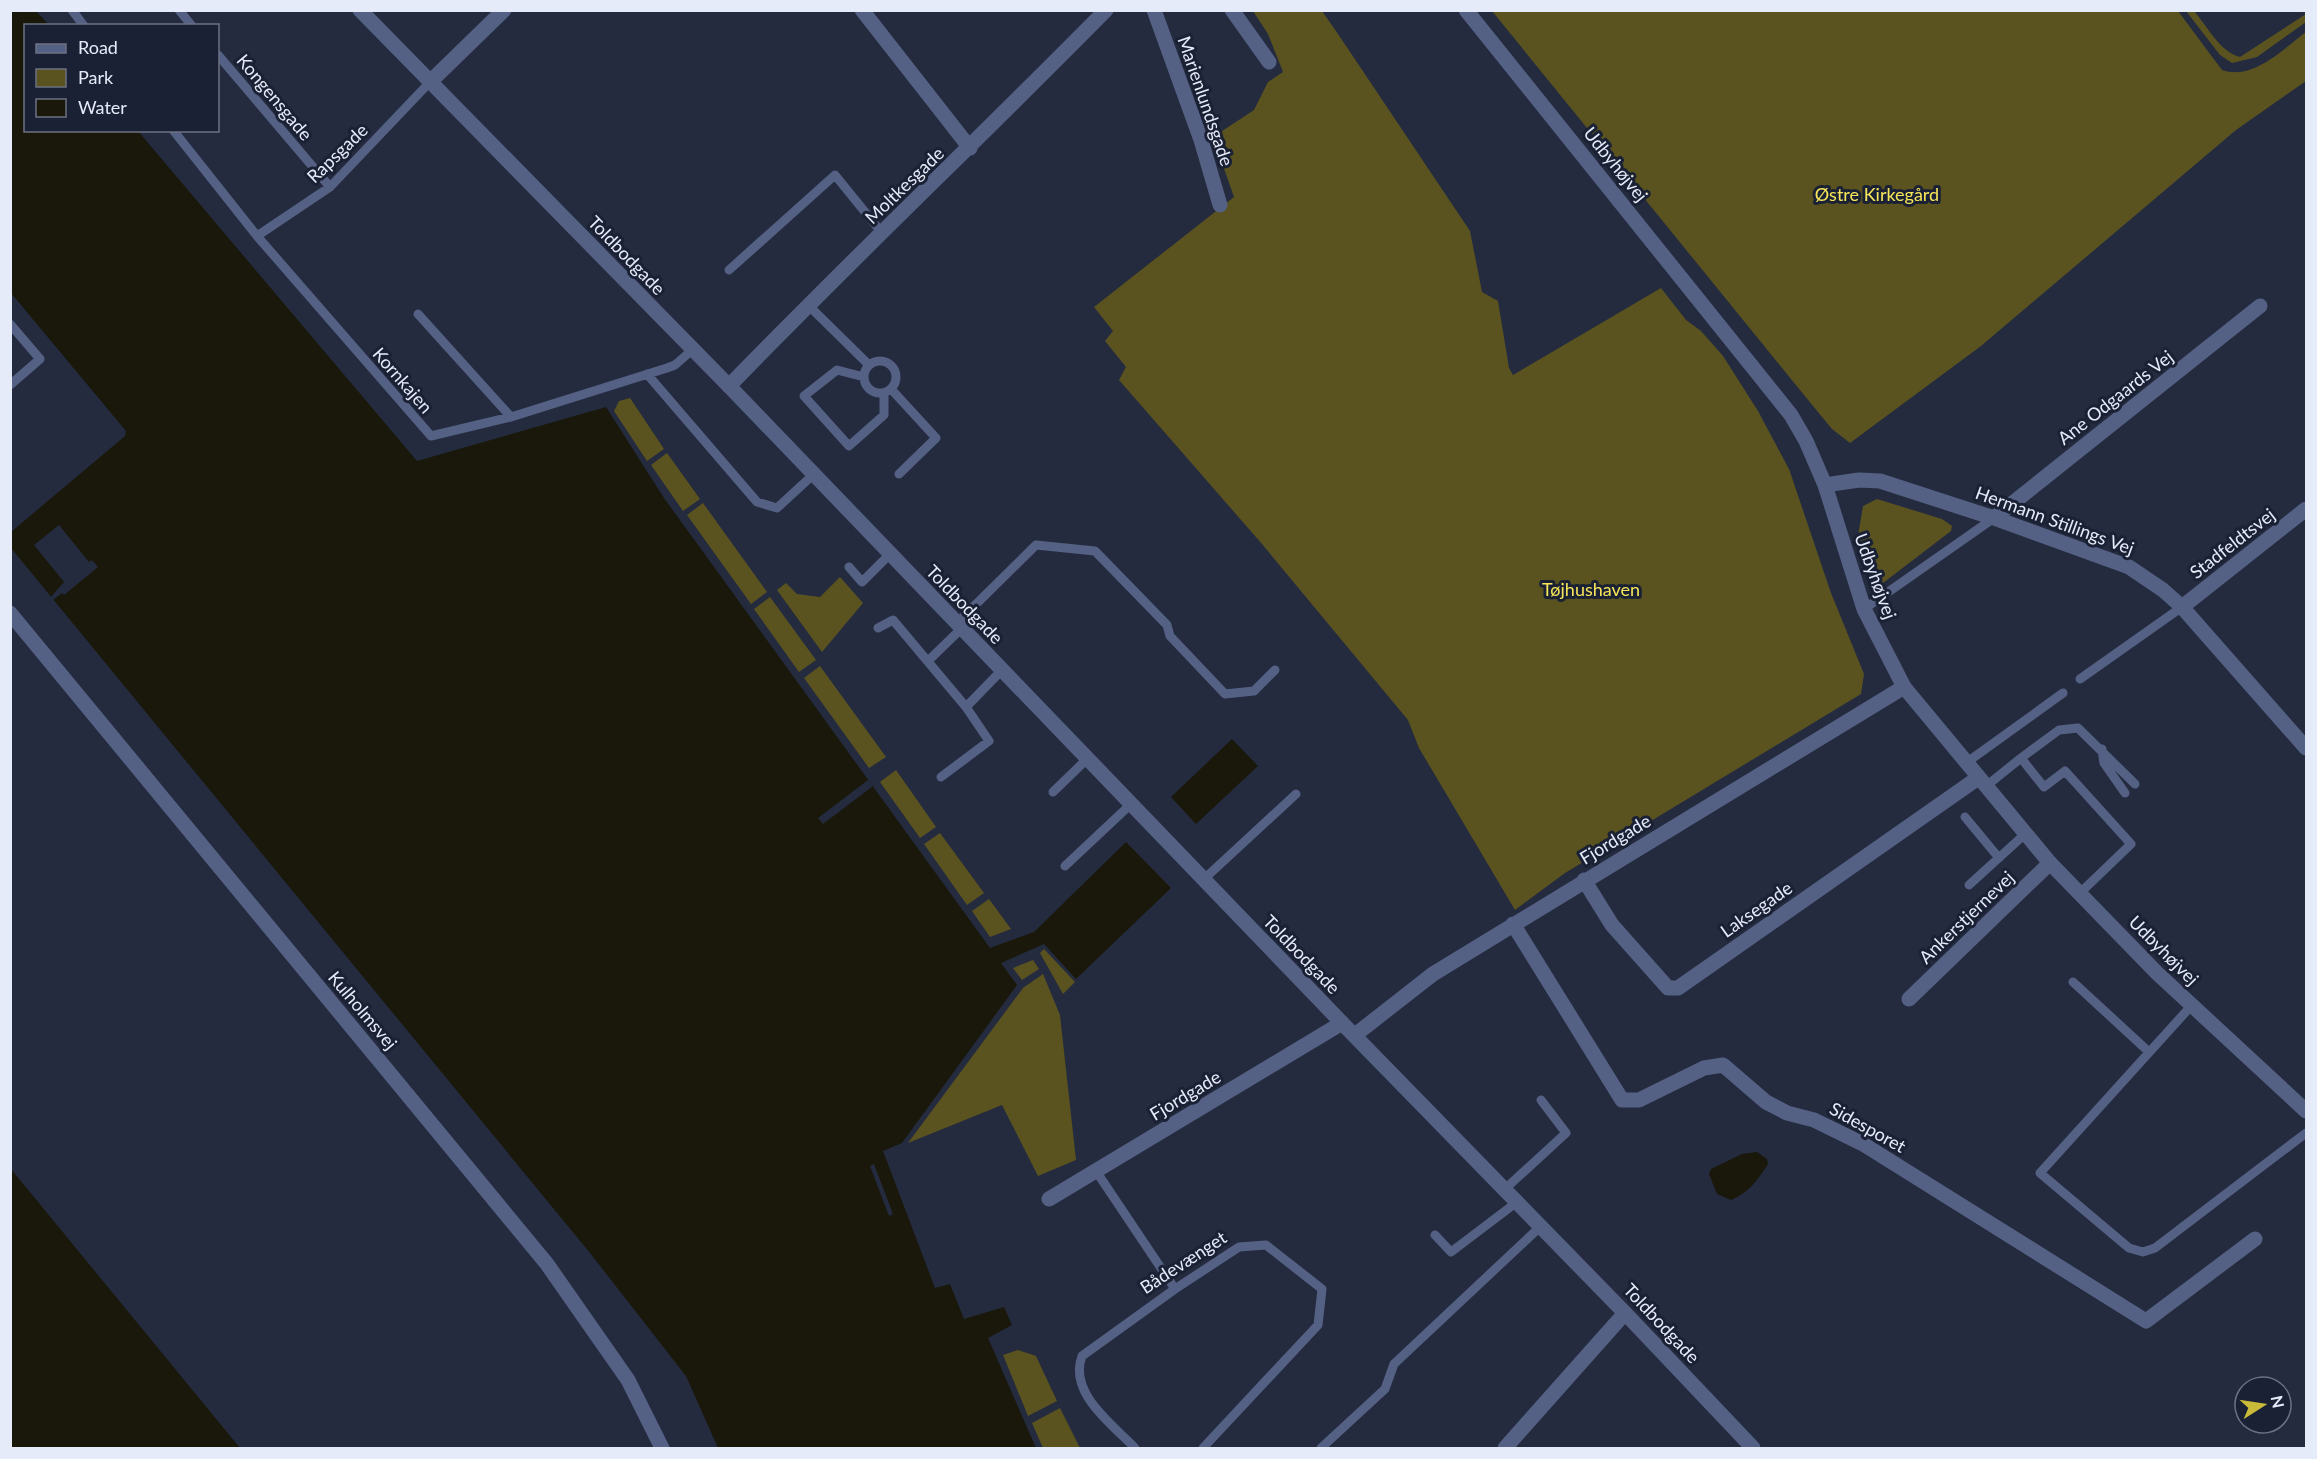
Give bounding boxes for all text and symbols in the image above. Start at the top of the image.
legend [24,24,219,132]
street label: Marienlundsgade [1173,33,1239,169]
text: Road [78,36,118,58]
street label: Kongensgade [233,49,317,145]
text: Park [78,66,114,88]
text: Water [78,96,127,118]
street label: Rapsgade [302,119,372,187]
street label: Udbyhøjvej [1579,122,1653,206]
street label: Moltkesgade [860,142,948,228]
park label: Østre Kirkegård [1815,183,1939,205]
street label: Toldbodgade [584,211,670,299]
street label: Kornkajen [368,343,438,417]
street label: Ane Odgaards Vej [2053,345,2177,449]
street label: Hermann Stillings Vej [1973,481,2137,559]
street label: Stadfeldtsvej [2185,503,2279,583]
street label: Udbyhøjvej [1850,530,1902,622]
street label: Toldbodgade [922,560,1008,648]
park label: Tøjhushaven [1542,578,1640,600]
street label: Fjordgade [1576,809,1654,869]
street label: Ankerstjernevej [1914,866,2018,968]
street label: Laksegade [1716,876,1796,942]
street label: Toldbodgade [1259,910,1345,998]
street label: Udbyhøjvej [2125,911,2203,989]
street label: Kulholmsvej [324,966,402,1054]
street label: Fjordgade [1146,1065,1224,1125]
street label: Sidesporet [1826,1097,1910,1157]
street label: Bådevænget [1136,1226,1231,1298]
street label: Toldbodgade [1619,1278,1705,1368]
north arrow [2233,1375,2293,1435]
text: N [2268,1394,2289,1410]

